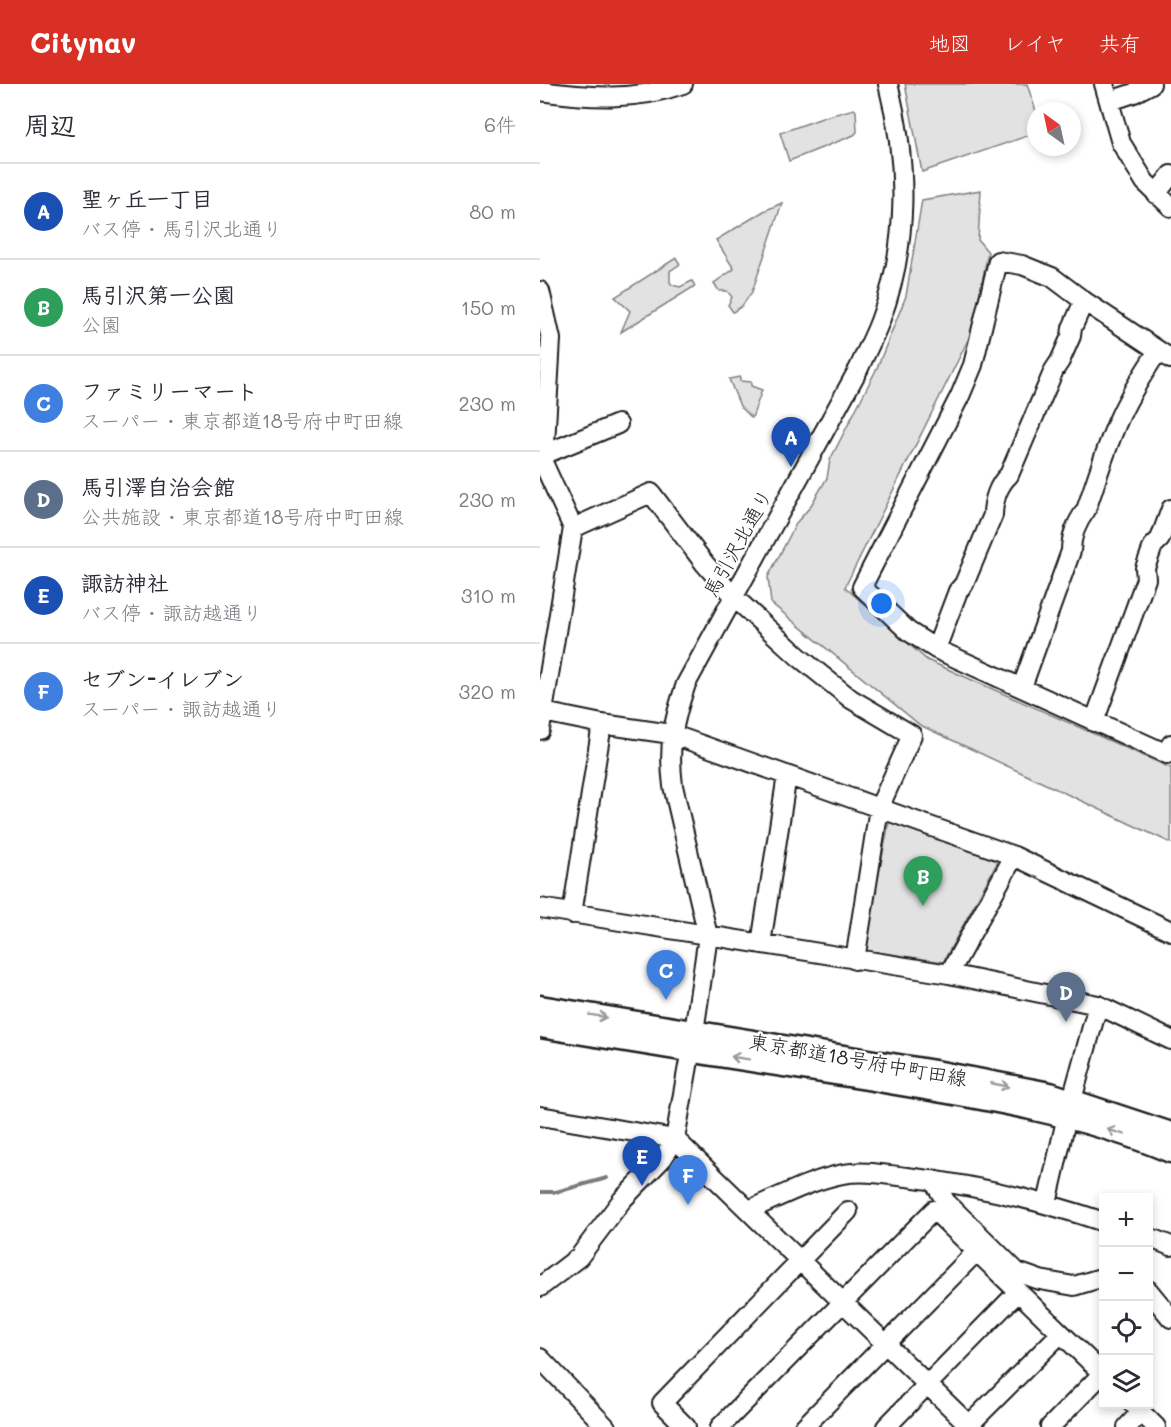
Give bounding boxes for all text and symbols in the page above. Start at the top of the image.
text: Citynav [30,24,136,60]
text: 地図 [929,29,971,56]
text: レイヤ [1004,29,1066,56]
text: 共有 [1099,29,1141,56]
north arrow [1027,102,1081,156]
text: 周辺 [24,108,76,142]
text: 6件 [484,111,516,137]
text: 聖ヶ丘一丁目 [81,184,213,213]
text: A [37,198,50,224]
text: 80 m [469,198,516,224]
text: バス停 · 馬引沢北通り [81,215,283,241]
text: 馬引沢第一公園 [81,280,235,309]
text: B [37,294,50,320]
text: 150 m [461,294,516,320]
text: 公園 [81,311,121,337]
text: ファミリーマート [81,376,258,405]
text: C [36,390,51,416]
text: 230 m [458,390,516,416]
text: スーパー · 東京都道18号府中町田線 [81,407,403,433]
pin: A [772,418,810,467]
text: 馬引澤自治会館 [81,472,235,501]
street label: 馬引沢北通り [697,484,778,601]
text: D [36,486,51,512]
text: 230 m [458,486,516,512]
text: 公共施設 · 東京都道18号府中町田線 [81,503,404,529]
text: 諏訪神社 [81,568,169,597]
text: E [37,582,50,608]
text: 310 m [461,582,516,608]
your location [867,589,896,618]
text: バス停 · 諏訪越通り [81,599,263,625]
text: セブン-イレブン [81,664,244,693]
text: F [37,678,50,704]
text: 320 m [458,678,516,704]
text: スーパー · 諏訪越通り [81,695,282,721]
pin: B [904,856,943,906]
pin: C [646,950,686,1000]
pin: D [1046,972,1086,1022]
one-way arrow [587,1011,607,1022]
street label: 東京都道18号府中町田線 [747,1027,969,1091]
one-way arrow [730,1053,750,1064]
one-way arrow [990,1080,1010,1091]
one-way arrow [1107,1126,1126,1137]
pin: E [622,1136,662,1186]
pin: F [668,1156,708,1205]
map controls [1099,1193,1153,1409]
button: + [1099,1193,1153,1247]
button: − [1099,1247,1153,1301]
button: locate [1099,1301,1153,1355]
button: layers [1099,1355,1153,1409]

